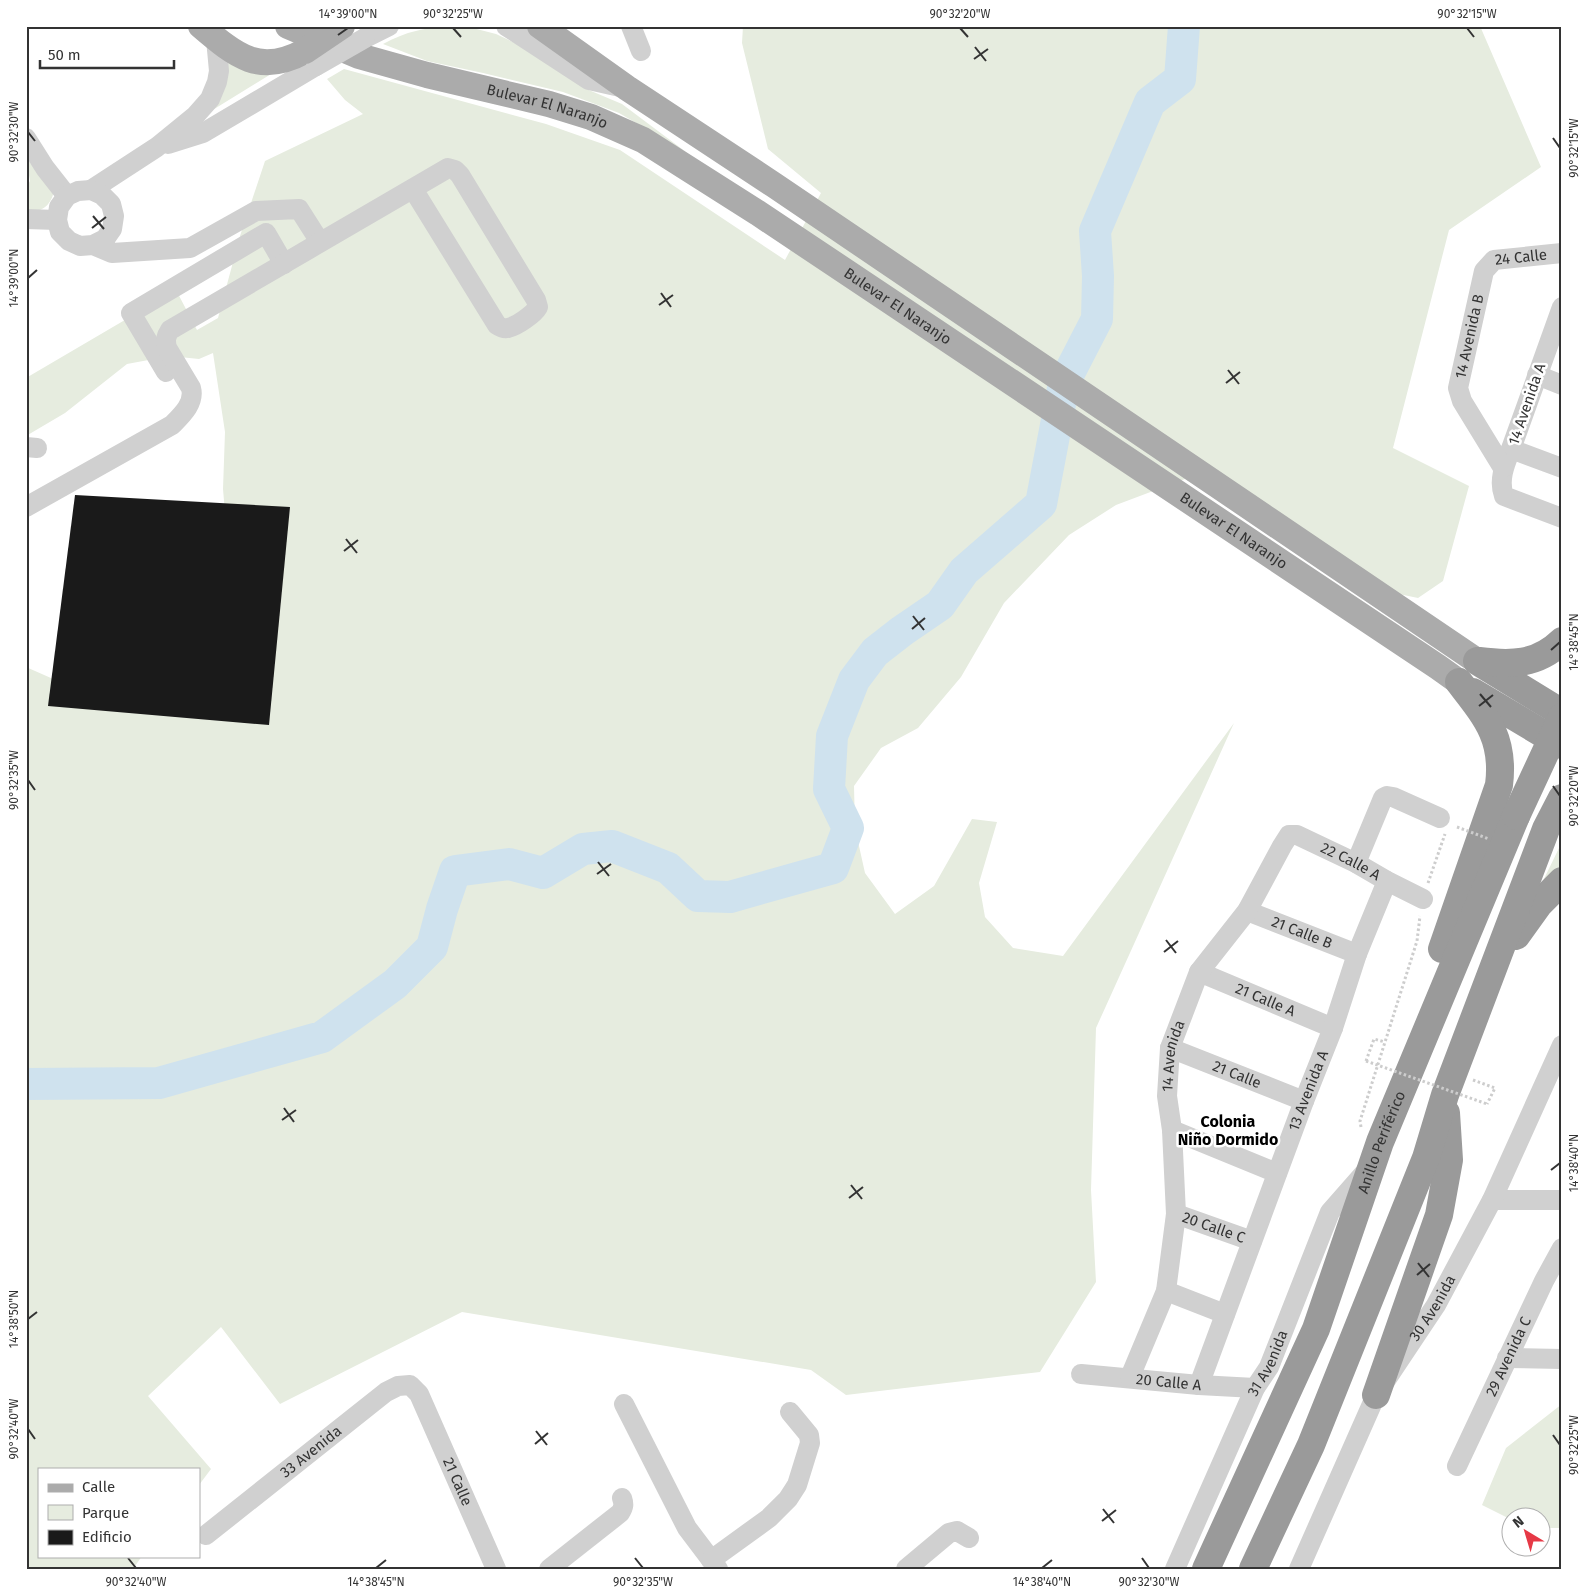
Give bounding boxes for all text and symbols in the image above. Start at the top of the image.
text: 14°39'00"N [319,7,377,21]
text: 90°32'25"W [423,7,483,21]
text: 90°32'20"W [930,7,991,21]
text: 90°32'15"W [1437,7,1497,21]
scale bar [40,38,174,70]
text: 50 m [48,46,81,64]
street label: Bulevar El Naranjo [485,81,611,132]
text: 90°32'30"W [7,101,21,162]
text: 90°32'15"W [1567,118,1581,178]
street label: 24 Calle [1494,246,1548,269]
text: 14°39'00"N [7,249,21,307]
street label: Bulevar El Naranjo [841,264,955,349]
street label: 14 Avenida B [1451,293,1488,380]
street label: 14 Avenida A [1505,360,1550,447]
street label: Bulevar El Naranjo [1176,488,1291,573]
text: 14°38'45"N [1567,613,1581,671]
text: 90°32'35"W [7,750,21,810]
text: 90°32'20"W [1567,765,1581,826]
street label: 22 Calle A [1318,839,1384,884]
street label: 21 Calle B [1269,912,1335,952]
street label: 21 Calle A [1233,979,1298,1020]
street label: 14 Avenida [1158,1018,1189,1092]
street label: 13 Avenida A [1285,1047,1332,1133]
street label: 21 Calle [1210,1057,1264,1092]
street label: Anillo Periférico [1354,1088,1409,1196]
district label: Colonia Niño Dormido [1178,1112,1278,1149]
text: 14°38'40"N [1567,1134,1581,1192]
street label: 20 Calle C [1180,1208,1248,1247]
street label: 30 Avenida [1405,1272,1459,1345]
text: 14°38'50"N [7,1290,21,1348]
street label: 29 Avenida C [1482,1313,1535,1399]
street label: 31 Avenida [1244,1328,1292,1399]
street label: 20 Calle A [1135,1370,1202,1394]
text: 90°32'40"W [7,1398,21,1459]
text: 90°32'25"W [1567,1415,1581,1475]
street label: 33 Avenida [277,1422,345,1481]
street label: 21 Calle [439,1455,476,1509]
legend [38,1468,200,1558]
text: Calle [82,1478,115,1496]
text: Parque [82,1504,129,1522]
north arrow [1500,1508,1550,1558]
text: N [1509,1513,1527,1532]
text: Edificio [82,1528,132,1546]
text: 90°32'40"W [106,1575,167,1589]
text: 14°38'45"N [347,1575,405,1589]
text: 90°32'35"W [613,1575,673,1589]
text: 14°38'40"N [1013,1575,1071,1589]
text: 90°32'30"W [1119,1575,1180,1589]

